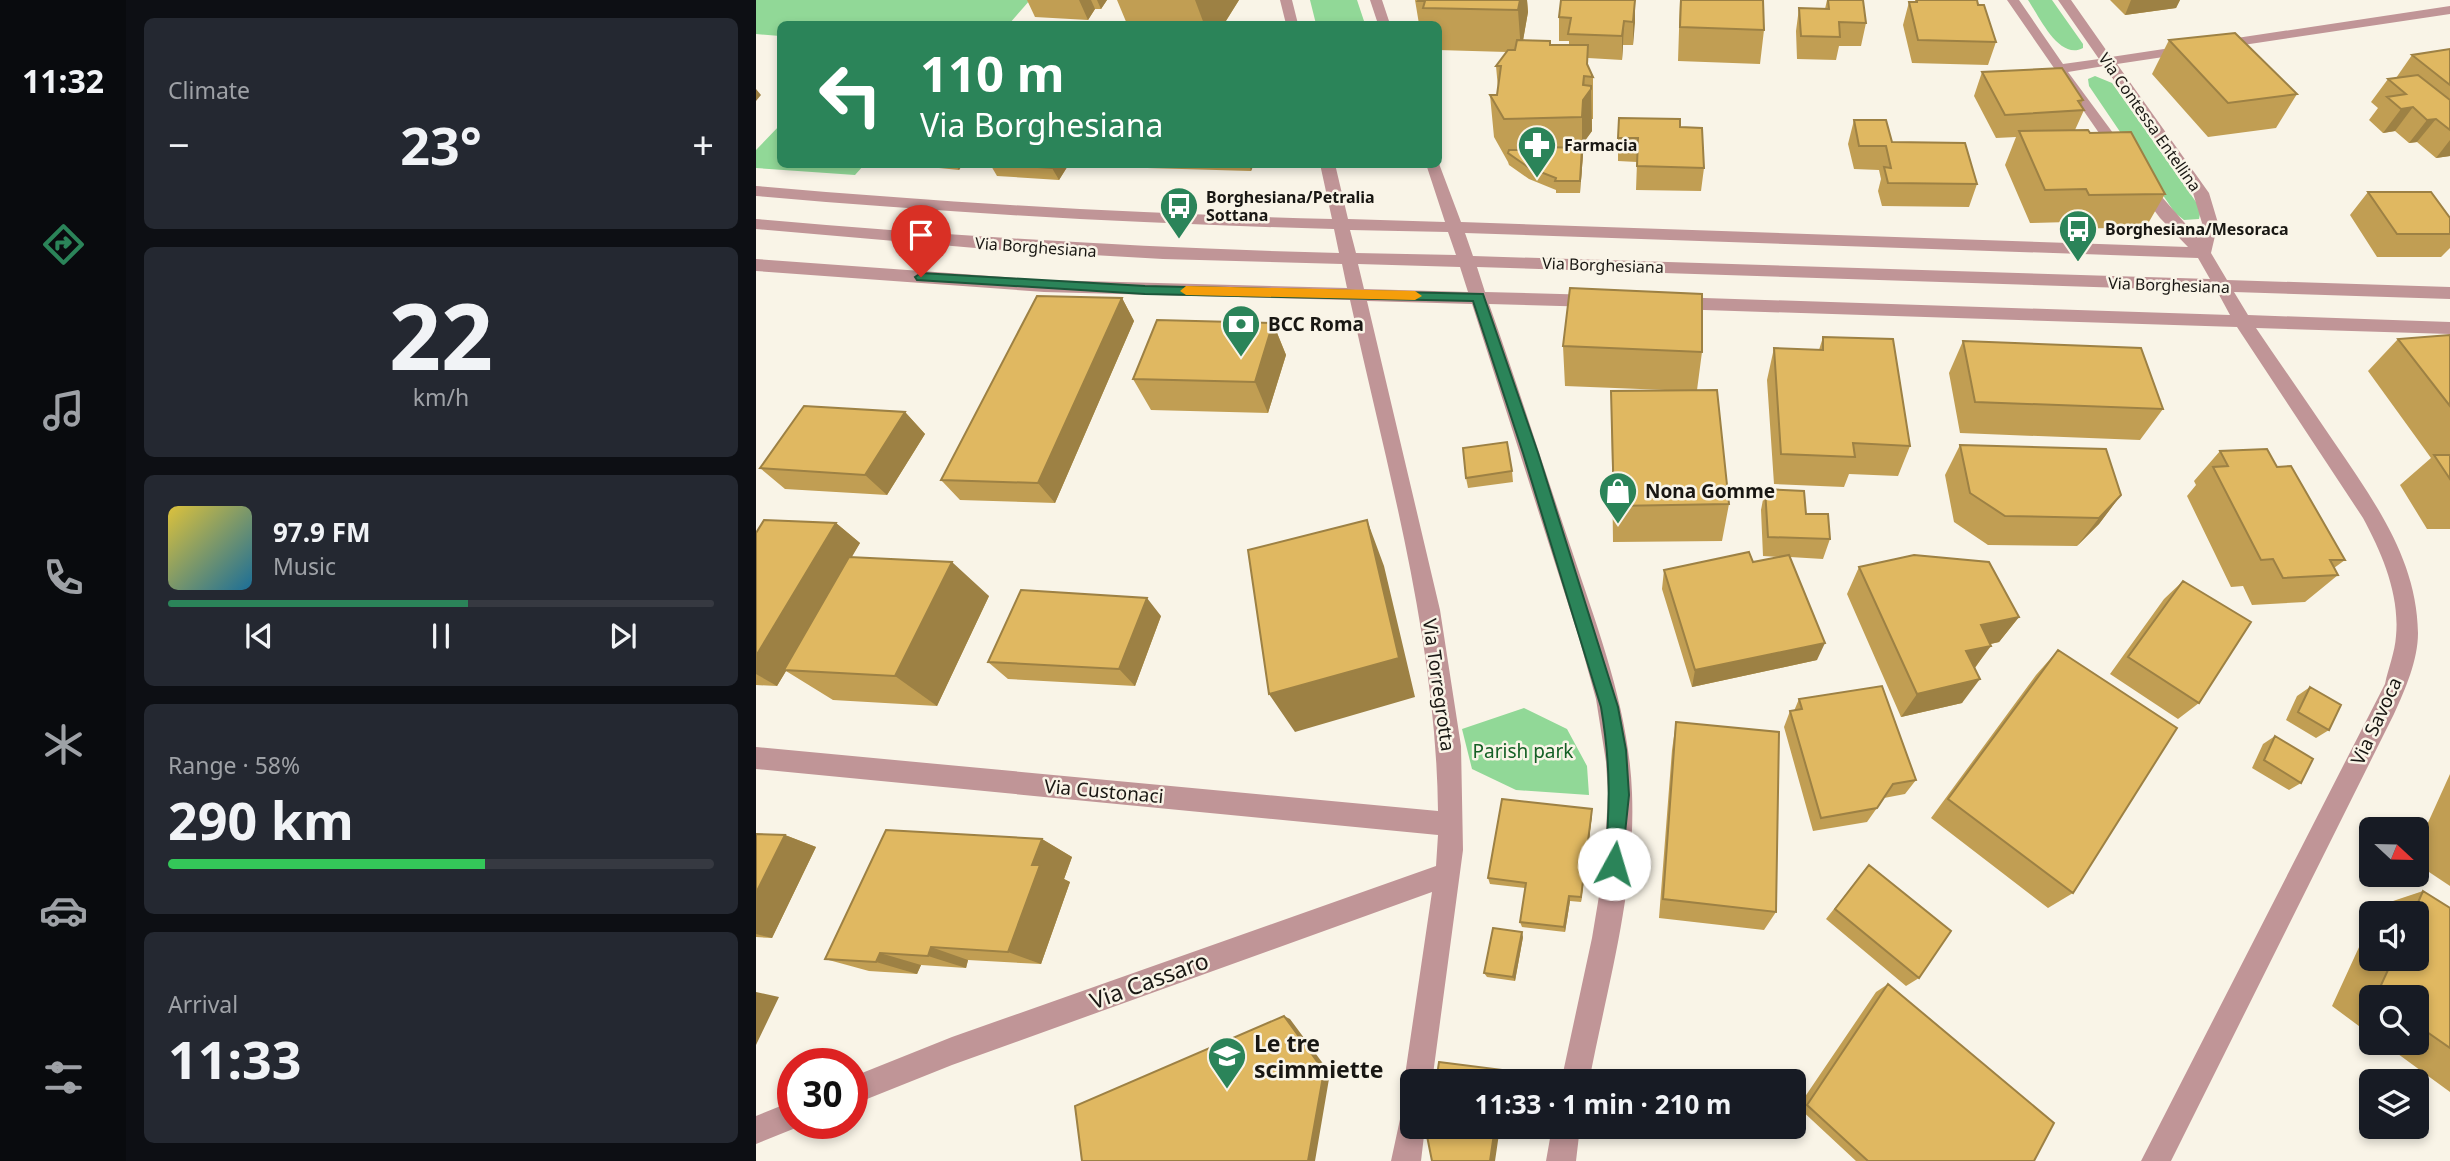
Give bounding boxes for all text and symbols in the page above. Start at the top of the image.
text: 110 m [920,40,1065,106]
street label: Via Contessa Entellina [2094,48,2206,196]
icon: left [805,49,896,140]
text: 11:32 [22,59,104,102]
text: Climate [168,74,250,106]
text: Via Borghesiana [920,103,1164,146]
text: 23° [400,109,482,180]
text: − [168,118,190,170]
text: + [692,118,714,170]
pharmacy icon: Farmacia [1516,124,1558,179]
place label: Farmacia [1564,134,1637,156]
bus stop icon: Borghesiana/Petralia Sottana [1158,185,1200,240]
place label: Borghesiana/Petralia Sottana [1206,186,1375,226]
pin [891,205,951,277]
bus stop icon: Borghesiana/Mesoraca [2057,208,2099,263]
icon: arrive [902,216,940,254]
place label: Borghesiana/Mesoraca [2105,218,2289,240]
icon: directions [39,220,88,269]
street label: Via Borghesiana [974,232,1098,262]
street label: Via Borghesiana [1542,252,1664,278]
street label: Via Borghesiana [2108,272,2230,298]
text: 22 [389,273,493,397]
bank icon: BCC Roma [1220,303,1262,358]
place label: BCC Roma [1268,311,1364,337]
text: km/h [413,381,469,413]
icon: music [39,386,88,435]
shop icon: Nona Gomme [1597,470,1639,525]
place label: Nona Gomme [1645,478,1775,504]
text: 97.9 FM [273,514,370,550]
text: Music [273,550,336,582]
icon: phone [39,553,88,602]
icon: previous [240,617,278,655]
icon: pause [422,617,460,655]
icon: next [604,617,642,655]
street label: Via Torregrotta [1417,617,1461,753]
street label: Via Savoca [2344,673,2408,769]
icon: climate [39,720,88,769]
park label: Parish park [1472,738,1574,764]
text: Range · 58% [168,749,300,781]
street label: Via Custonaci [1043,773,1165,809]
text: 290 km [168,784,354,855]
north arrow [2359,817,2429,887]
map controls [2359,817,2429,1139]
position arrow [1577,827,1651,901]
icon: car [39,886,88,935]
button: sound [2359,901,2429,971]
street label: Via Cassaro [1085,944,1213,1016]
button: search [2359,985,2429,1055]
text: Arrival [168,988,238,1020]
text: 11:33 [168,1023,302,1094]
place label: Le tre scimmiette [1254,1027,1383,1085]
school or university icon: Le tre scimmiette [1206,1035,1248,1090]
speed limit sign: 30 [777,1048,868,1139]
icon: filters [39,1053,88,1102]
button: layers [2359,1069,2429,1139]
text: 11:33 · 1 min · 210 m [1475,1086,1731,1122]

